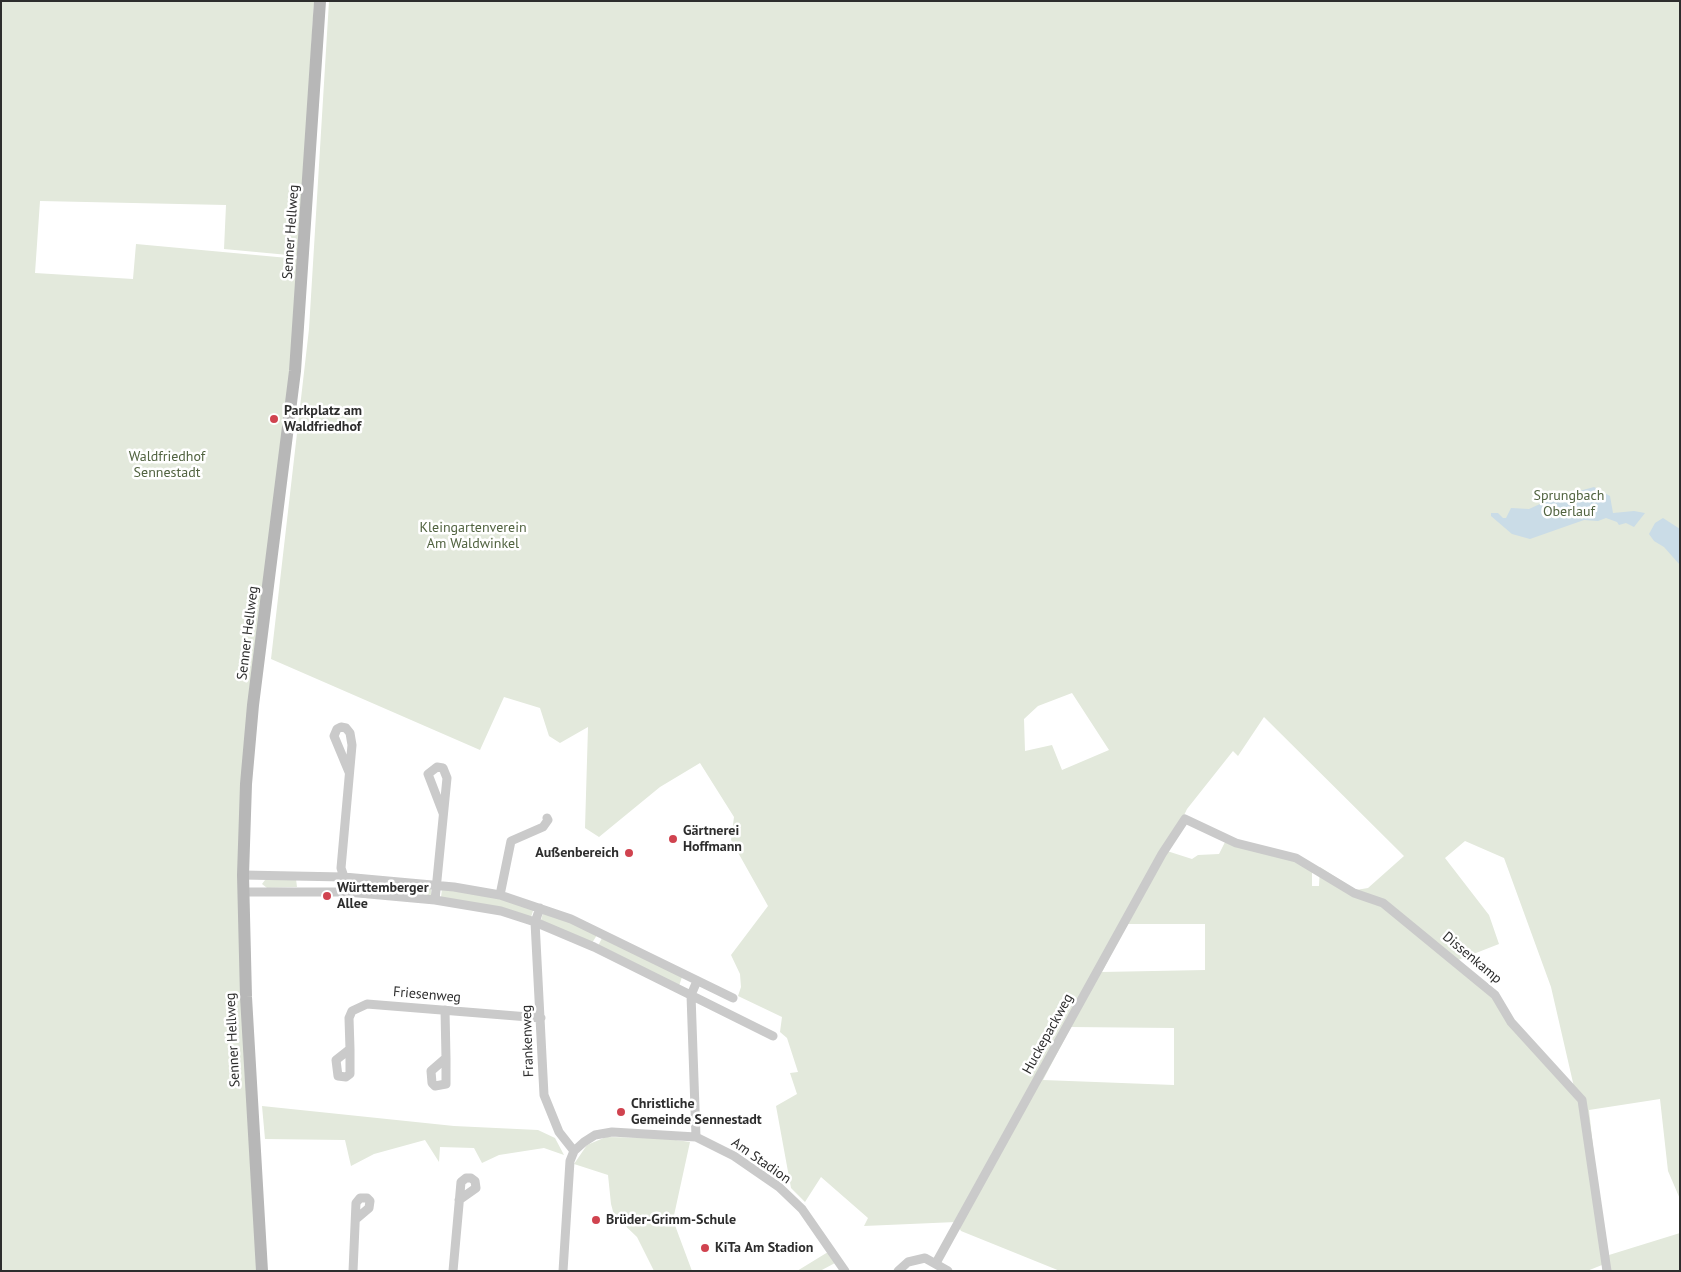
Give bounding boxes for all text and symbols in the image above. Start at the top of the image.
street label: Senner Hellweg [279,184,303,280]
place label: Parkplatz am Waldfriedhof [284,403,362,436]
marker: Parkplatz am Waldfriedhof [268,413,280,425]
park label: Waldfriedhof Sennestadt [129,449,205,482]
park label: Sprungbach Oberlauf [1534,488,1604,520]
park label: Kleingartenverein Am Waldwinkel [419,520,527,552]
street label: Senner Hellweg [234,585,262,681]
place label: Gärtnerei Hoffmann [683,823,742,856]
marker: Gärtnerei Hoffmann [667,833,679,845]
place label: Außenbereich [535,845,619,861]
marker: Außenbereich [623,847,635,859]
place label: Württemberger Allee [337,880,429,912]
marker: Württemberger Allee [321,890,333,902]
street label: Dissenkamp [1439,928,1505,988]
street label: Friesenweg [392,984,462,1006]
street label: Huckepackweg [1019,991,1077,1077]
street label: Senner Hellweg [222,992,244,1088]
street label: Frankenweg [518,1004,538,1078]
place label: Christliche Gemeinde Sennestadt [631,1096,762,1128]
marker: Christliche Gemeinde Sennestadt [615,1106,627,1118]
street label: Am Stadion [728,1134,794,1188]
place label: Brüder-Grimm-Schule [606,1212,736,1228]
marker: Brüder-Grimm-Schule [590,1214,602,1226]
place label: KiTa Am Stadion [715,1240,813,1256]
marker: KiTa Am Stadion [699,1242,711,1254]

